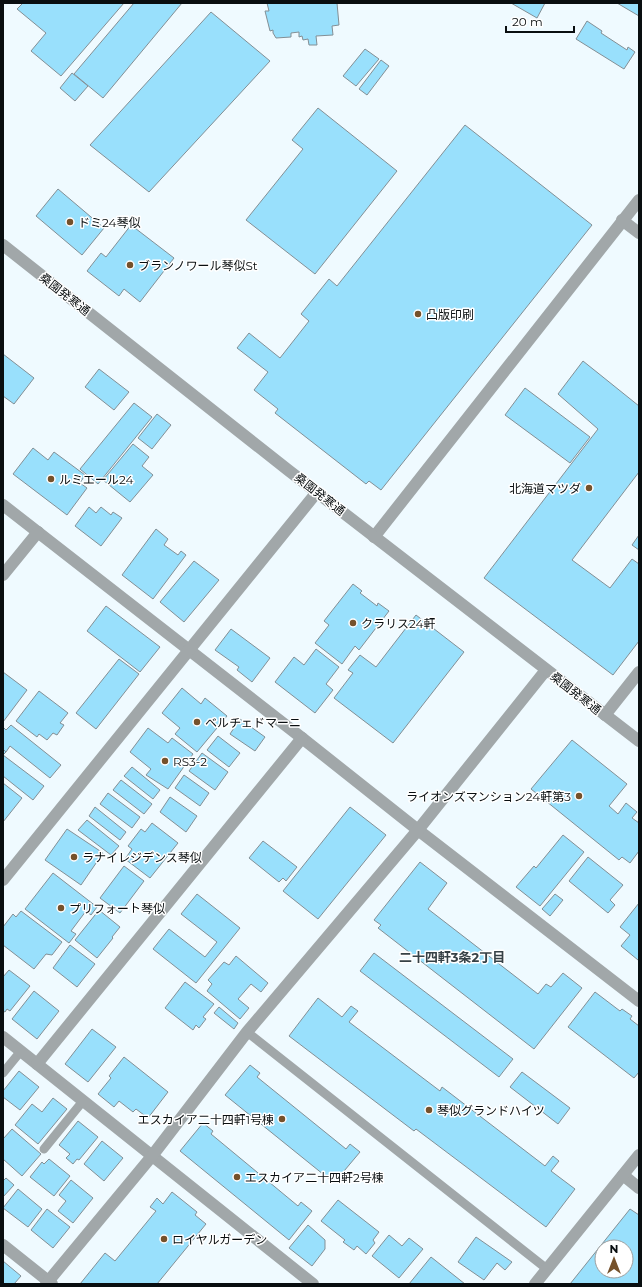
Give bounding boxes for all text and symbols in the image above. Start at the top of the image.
scale bar [506,8,574,34]
text: 20 m [512,14,543,29]
place label: ドミ24琴似 [78,215,140,230]
marker: ドミ24琴似 [65,217,75,227]
place label: ブランノワール琴似St [138,258,258,273]
marker: ブランノワール琴似St [125,260,135,270]
street label: 桑園発寒通 [37,270,93,318]
place label: 凸版印刷 [426,307,474,322]
marker: 凸版印刷 [413,309,423,319]
street label: 桑園発寒通 [292,470,348,518]
place label: ルミエール24 [59,472,134,487]
marker: ルミエール24 [46,474,56,484]
place label: 北海道マツダ [509,481,581,496]
marker: 北海道マツダ [584,483,594,493]
place label: クラリス24軒 [361,616,435,631]
marker: クラリス24軒 [348,618,358,628]
street label: 桑園発寒通 [548,669,604,717]
place label: ベルチェドマーニ [205,715,301,730]
marker: ベルチェドマーニ [192,717,202,727]
place label: RS3-2 [173,754,207,769]
marker: RS3-2 [160,756,170,766]
place label: ライオンズマンション24軒第3 [406,789,571,804]
marker: ライオンズマンション24軒第3 [574,791,584,801]
place label: ラナイレジデンス琴似 [82,850,202,865]
marker: ラナイレジデンス琴似 [69,852,79,862]
place label: プリフォート琴似 [69,901,165,916]
marker: プリフォート琴似 [56,903,66,913]
district label: 二十四軒3条2丁目 [399,949,505,965]
place label: 琴似グランドハイツ [437,1103,545,1118]
marker: 琴似グランドハイツ [424,1105,434,1115]
place label: エスカイア二十四軒1号棟 [138,1112,274,1127]
marker: エスカイア二十四軒1号棟 [277,1114,287,1124]
place label: エスカイア二十四軒2号棟 [245,1170,384,1185]
marker: エスカイア二十四軒2号棟 [232,1172,242,1182]
place label: ロイヤルガーデン [172,1232,267,1247]
marker: ロイヤルガーデン [159,1234,169,1244]
north arrow [594,1239,634,1279]
text: N [610,1242,618,1256]

